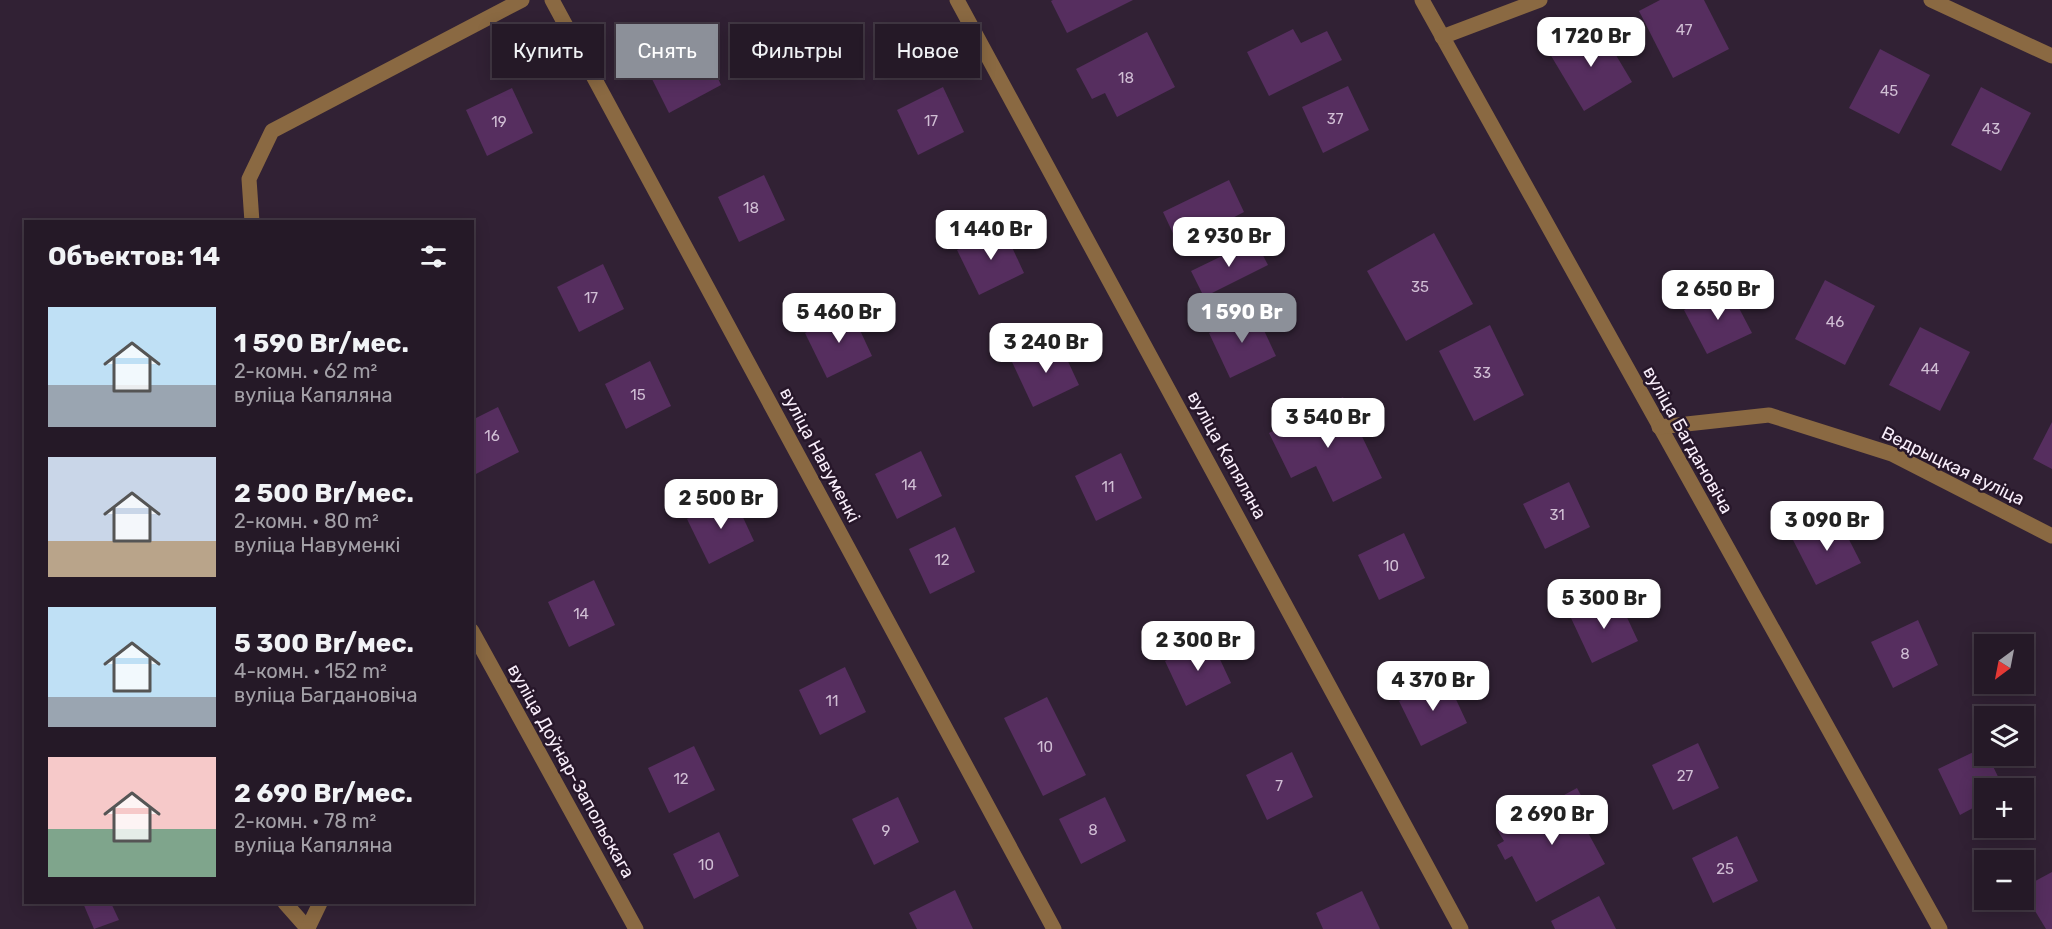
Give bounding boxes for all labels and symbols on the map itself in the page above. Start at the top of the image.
pin: 1 720 Br [1529,17,1653,68]
house number: 47 [1676,21,1693,39]
house number: 18 [1118,69,1134,87]
house number: 45 [1880,82,1898,100]
house number: 37 [1327,110,1344,128]
house number: 17 [924,112,938,130]
house number: 19 [491,113,507,131]
house number: 43 [1982,120,2000,138]
house number: 18 [743,199,759,217]
pin: 1 440 Br [929,210,1053,261]
pin: 2 930 Br [1167,217,1291,268]
pin: 2 650 Br [1656,270,1780,321]
house number: 35 [1411,278,1429,296]
house number: 17 [584,289,598,307]
pin: 5 460 Br [777,293,901,344]
pin: 1 590 Br [1180,293,1304,344]
house number: 46 [1826,313,1844,331]
pin: 3 240 Br [984,323,1108,374]
house number: 44 [1921,360,1939,378]
street label: вуліца Багдановіча [1638,362,1738,518]
house number: 33 [1473,364,1491,382]
street label: вуліца Навуменкі [775,384,865,526]
house number: 15 [630,386,646,404]
street label: вуліца Капяляна [1183,387,1271,523]
pin: 3 540 Br [1266,398,1390,449]
street label: Ведрыцкая вуліца [1878,422,2028,510]
house number: 16 [484,427,500,445]
house number: 14 [901,476,917,494]
house number: 11 [1102,478,1114,496]
pin: 2 500 Br [659,479,783,530]
pin: 3 090 Br [1765,501,1889,552]
house number: 31 [1549,506,1565,524]
house number: 12 [934,551,950,569]
house number: 10 [1383,557,1399,575]
pin: 5 300 Br [1542,579,1666,630]
house number: 14 [573,605,589,623]
pin: 2 300 Br [1136,621,1260,672]
north arrow [1974,634,2034,694]
house number: 8 [1900,645,1910,663]
street label: вуліца Доўнар-Запольскага [503,660,639,882]
pin: 4 370 Br [1371,661,1495,712]
house number: 11 [826,692,838,710]
house number: 10 [1037,738,1053,756]
house number: 27 [1677,767,1694,785]
house number: 12 [673,770,689,788]
house number: 7 [1275,777,1283,795]
pin: 2 690 Br [1490,795,1614,846]
house number: 8 [1088,821,1098,839]
house number: 9 [882,822,891,840]
house number: 10 [698,856,714,874]
house number: 25 [1716,860,1734,878]

